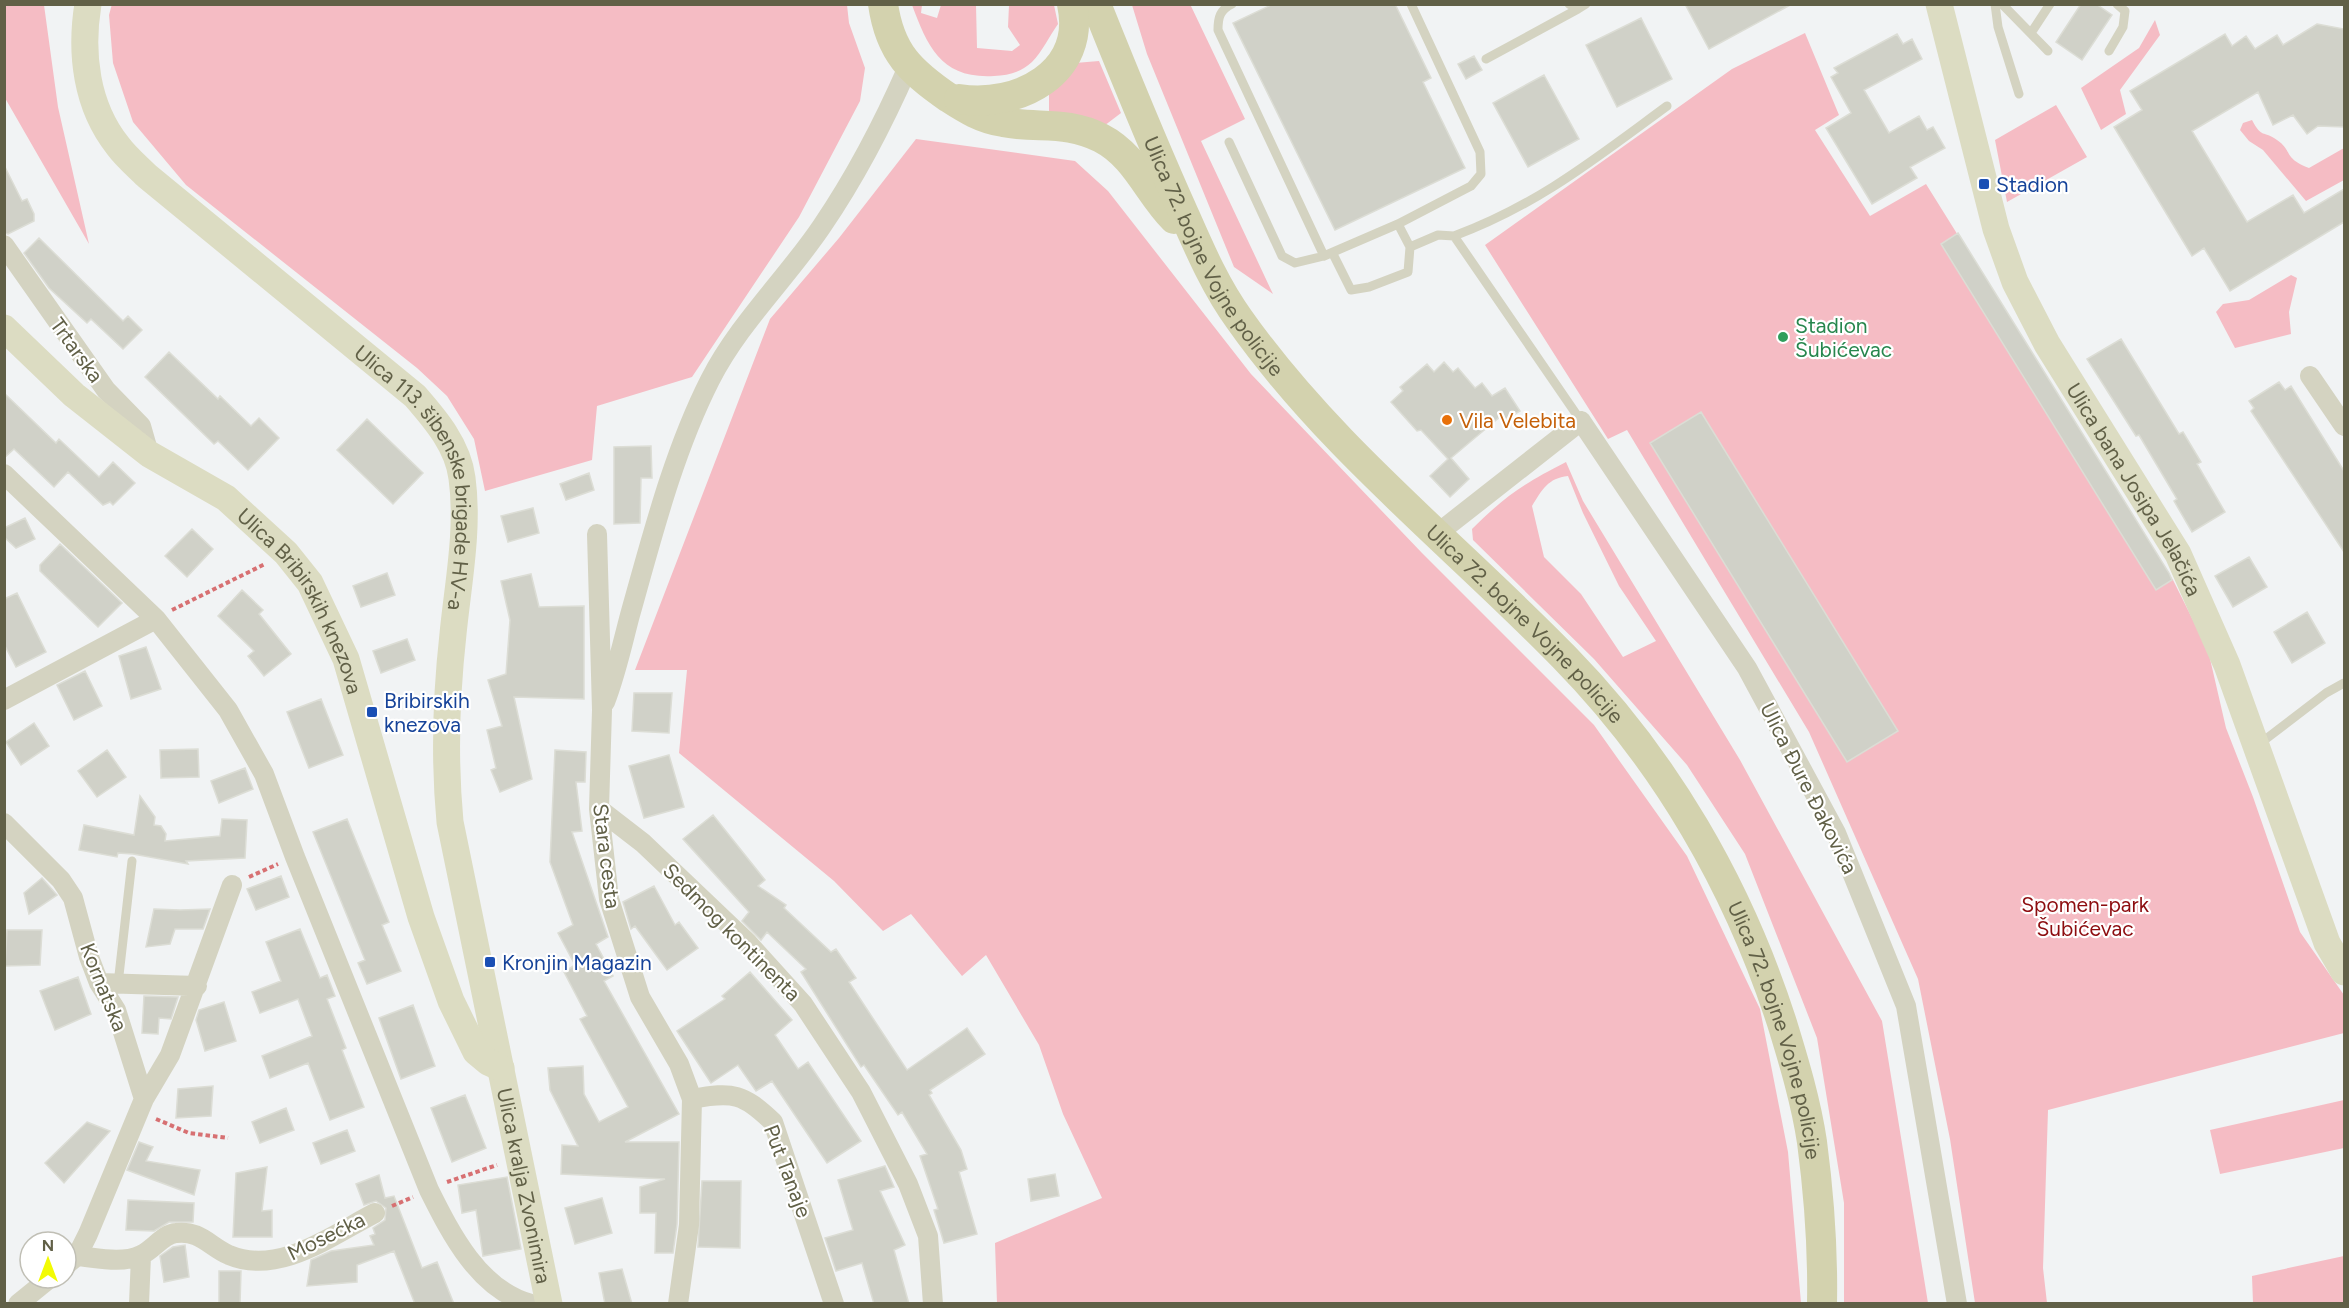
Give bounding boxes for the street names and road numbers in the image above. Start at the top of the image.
street label: Ulica 72. bojne Vojne policije [1139,132,1290,381]
street label: Trtarska [45,313,109,387]
street label: Ulica 113. šibenske brigade HV-a [350,339,477,612]
street label: Ulica bana Josipa Jelačića [2062,378,2207,600]
street label: Ulica Bribirskih knezova [232,502,368,697]
street label: Ulica 72. bojne Vojne policije [1421,519,1630,728]
street label: Ulica Đure Đakovića [1755,698,1863,878]
street label: Stara cesta [588,802,626,910]
street label: Sedmog kontinenta [658,858,806,1006]
street label: Ulica 72. bojne Vojne policije [1723,897,1827,1161]
street label: Kornatska [75,939,133,1035]
street label: Ulica kralja Zvonimira [492,1085,557,1286]
street label: Put Tanaje [759,1121,817,1221]
street label: Mosećka [283,1207,369,1265]

